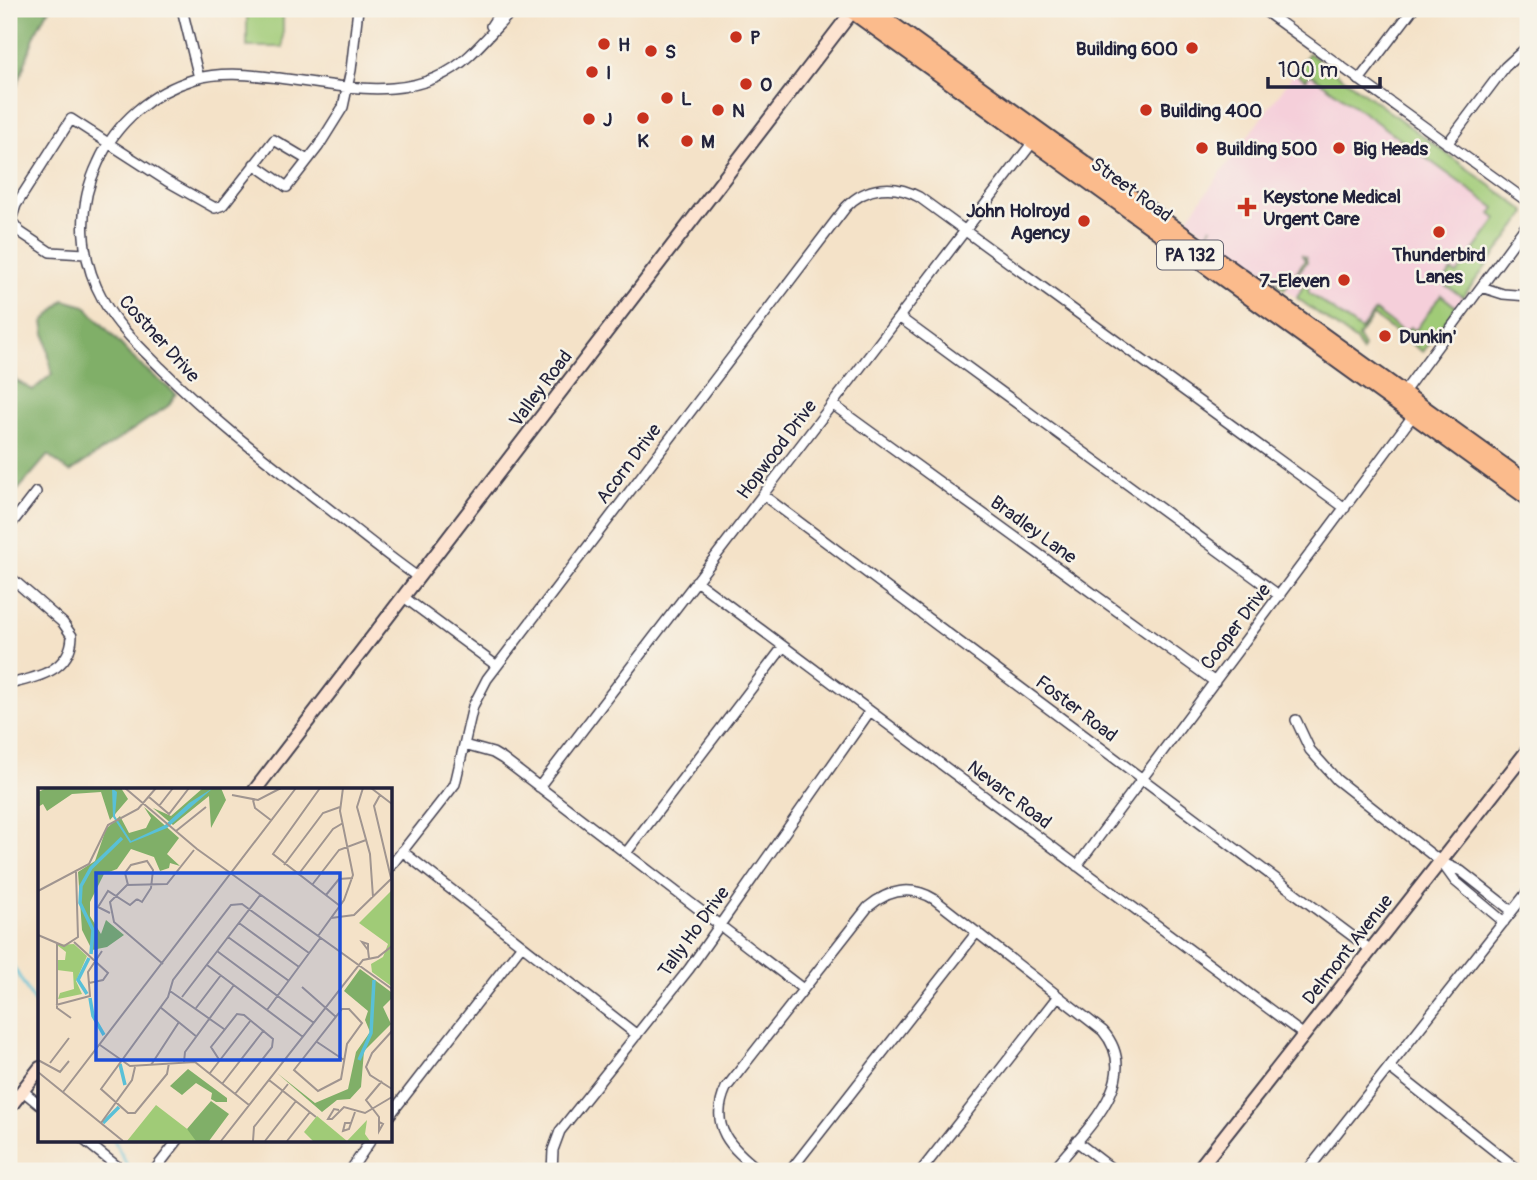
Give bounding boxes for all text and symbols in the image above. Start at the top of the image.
place label: P [750,26,761,50]
marker: P [728,29,744,45]
place label: H [618,33,630,57]
marker: H [596,36,612,52]
place label: Building 600 [1076,37,1178,61]
place label: S [665,40,676,64]
marker: Building 600 [1184,40,1200,56]
marker: S [643,43,659,59]
scale bar [1268,46,1380,90]
text: 100 m [1278,57,1338,84]
place label: I [606,61,611,85]
marker: I [584,64,600,80]
place label: O [760,73,772,97]
marker: O [738,76,754,92]
place label: L [681,87,692,111]
marker: L [659,90,675,106]
place label: N [732,99,745,123]
place label: Building 400 [1160,99,1262,123]
marker: N [710,102,726,118]
marker: Building 400 [1138,102,1154,118]
place label: J [603,108,612,132]
marker: K [635,110,651,126]
marker: J [581,111,597,127]
place label: K [637,129,649,153]
place label: M [701,130,715,154]
marker: M [679,133,695,149]
place label: Building 500 [1216,137,1317,161]
place label: Big Heads [1353,137,1429,161]
marker: Building 500 [1194,140,1210,156]
marker: Big Heads [1331,140,1347,156]
street label: Street Road [1086,152,1177,227]
place label: Keystone Medical Urgent Care [1263,185,1401,231]
marker: Keystone Medical Urgent Care [1237,197,1257,217]
place label: John Holroyd Agency [966,199,1071,245]
marker: John Holroyd Agency [1076,213,1092,229]
marker: Thunderbird Lanes [1431,224,1447,240]
road number: PA 132 [1157,241,1223,270]
place label: Thunderbird Lanes [1391,243,1486,289]
place label: 7-Eleven [1260,269,1330,293]
marker: 7-Eleven [1336,272,1352,288]
street label: Costner Drive [114,290,205,388]
place label: Dunkin' [1399,325,1457,349]
marker: Dunkin' [1377,328,1393,344]
street label: Valley Road [504,345,578,432]
street label: Hopwood Drive [732,395,822,504]
street label: Acorn Drive [591,418,667,509]
street label: Bradley Lane [986,490,1082,570]
street label: Cooper Drive [1195,578,1276,675]
street label: Foster Road [1031,670,1122,747]
street label: Nevarc Road [962,755,1056,834]
inset map [38,788,392,1142]
street label: Tally Ho Drive [653,881,735,982]
street label: Delmont Avenue [1297,889,1399,1010]

